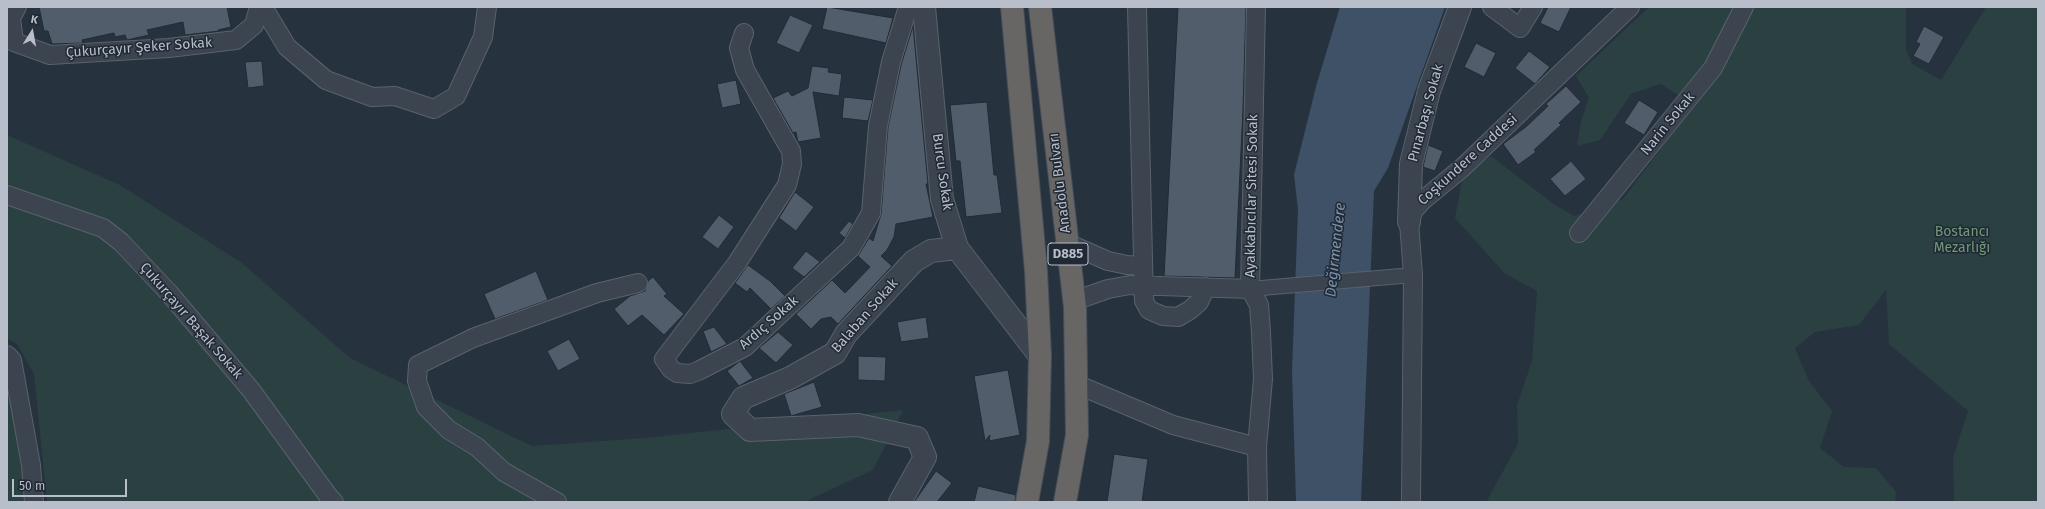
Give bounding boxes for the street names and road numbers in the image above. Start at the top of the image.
street label: Çukurçayır Şeker Sokak [65,35,213,61]
street label: Pınarbaşı Sokak [1405,62,1447,164]
street label: Narin Sokak [1638,89,1698,159]
street label: Coşkundere Caddesi [1415,111,1521,209]
street label: Ayakkabıcılar Sitesi Sokak [1242,114,1262,278]
street label: Burcu Sokak [928,132,956,212]
street label: Anadolu Bulvarı [1046,132,1074,234]
road number: D885 [1048,243,1088,265]
street label: Çukurçayır Başak Sokak [136,260,246,382]
street label: Balaban Sokak [828,275,902,357]
street label: Ardıç Sokak [736,293,802,353]

